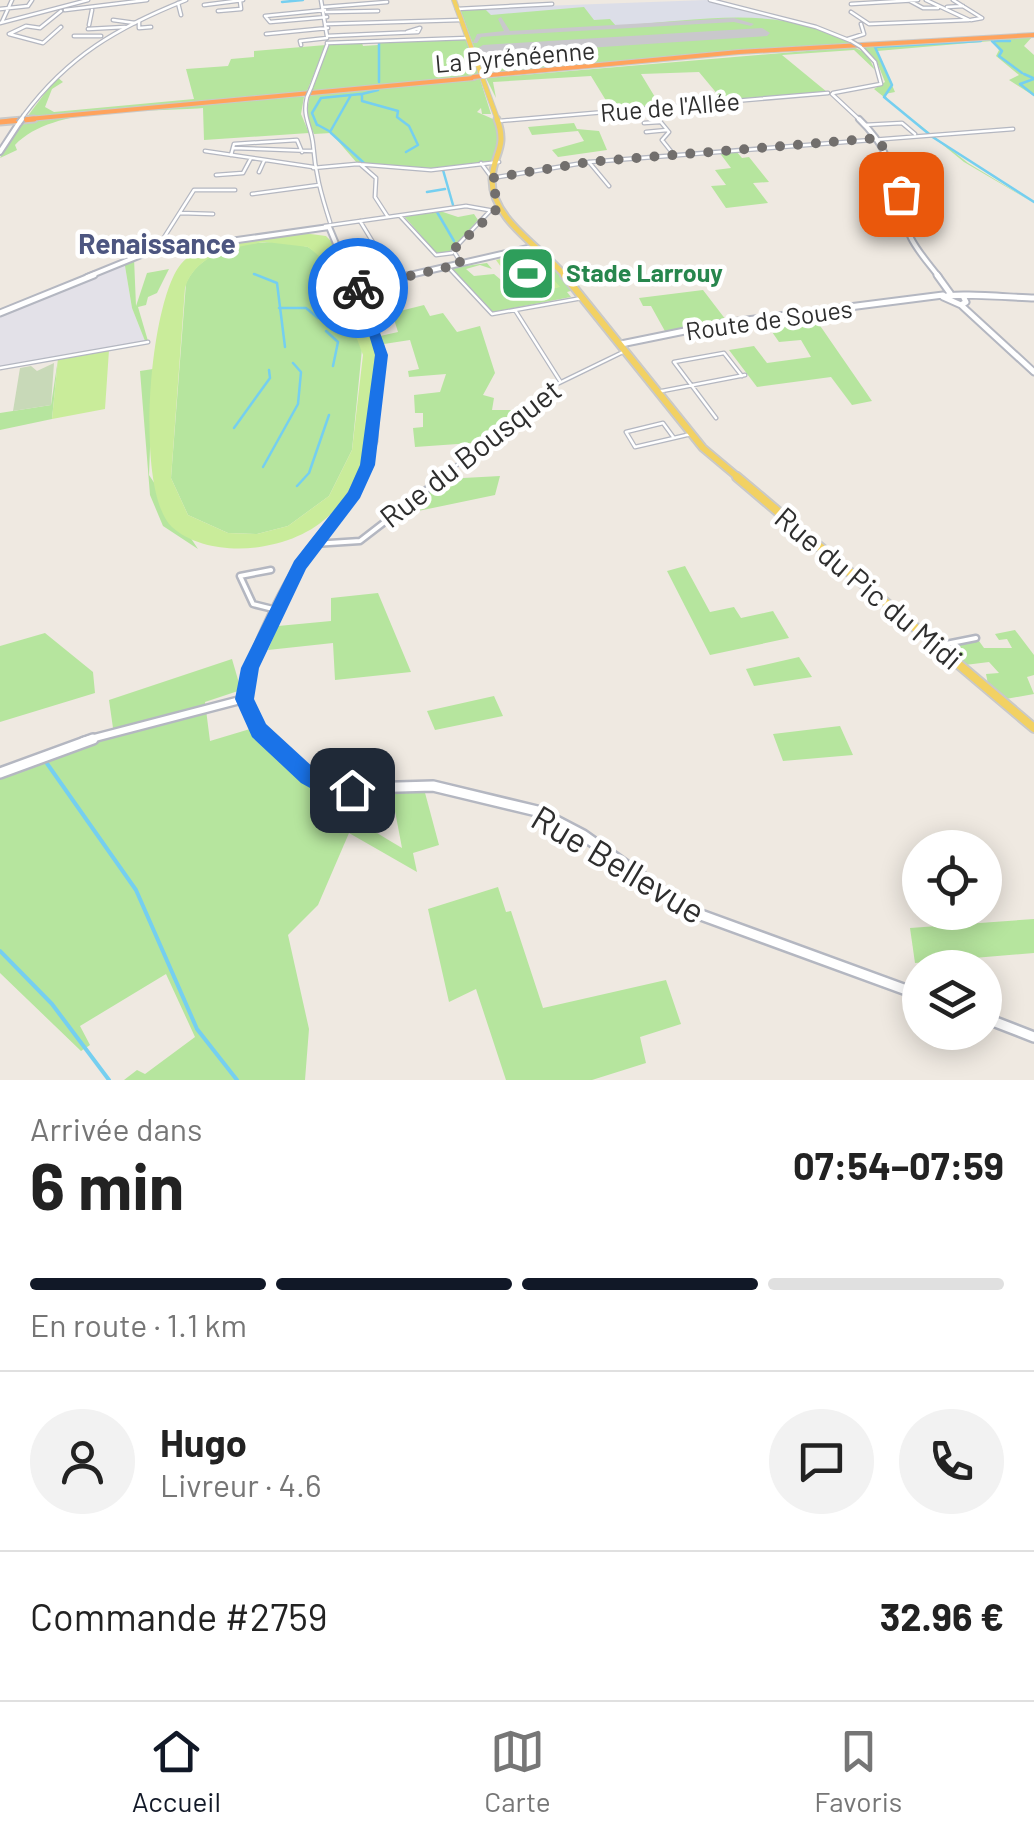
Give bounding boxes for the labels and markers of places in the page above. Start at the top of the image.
pin [859,152,944,237]
sports icon: Stade Larrouy [497,243,557,303]
place label: Stade Larrouy [566,257,723,287]
pin [310,748,395,833]

